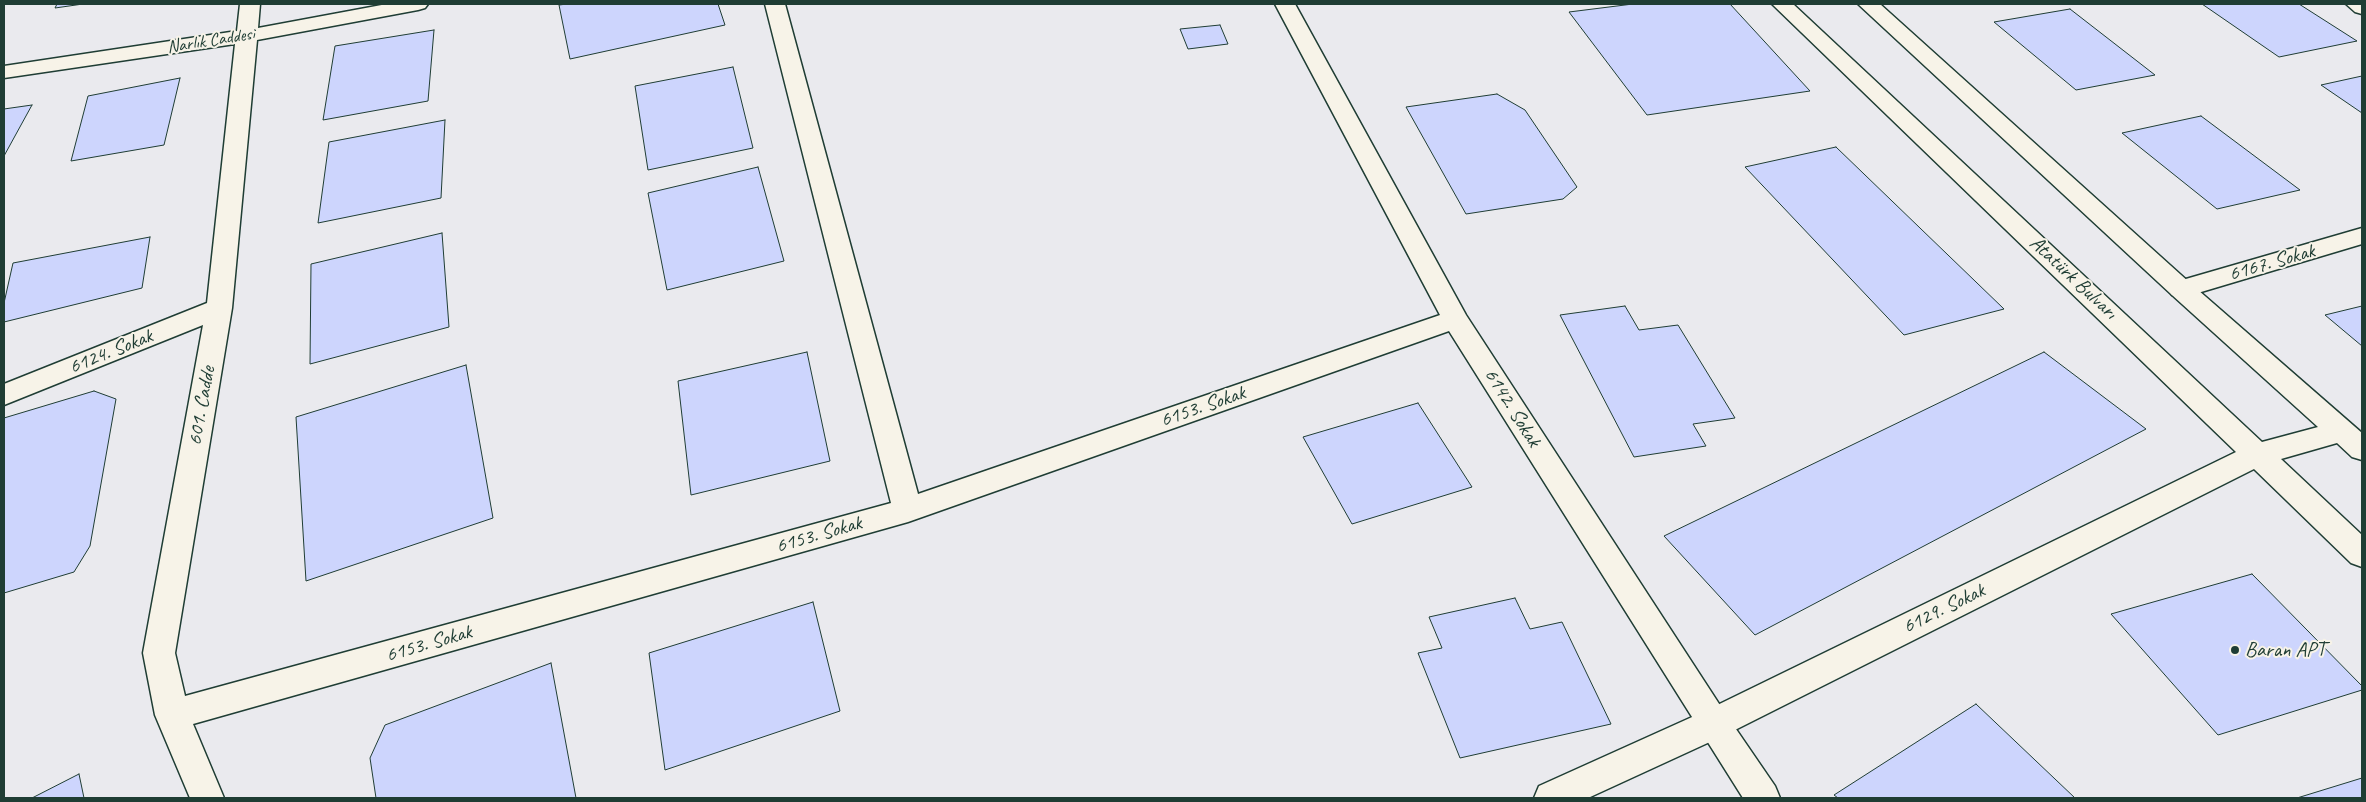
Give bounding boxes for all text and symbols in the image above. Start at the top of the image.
street label: Narlık Caddesi [166,23,256,59]
street label: Atatürk Bulvarı [2024,231,2122,325]
street label: 6167. Sokak [2226,239,2318,287]
street label: 6124. Sokak [65,324,157,380]
street label: 601. Cadde [183,364,221,448]
street label: 6142. Sokak [1478,364,1546,452]
street label: 6153. Sokak [1157,381,1249,433]
street label: 6153. Sokak [773,511,865,559]
street label: 6129. Sokak [1899,578,1989,640]
street label: 6153. Sokak [383,620,475,668]
place label: Baran APT [2245,637,2325,663]
marker: Baran APT [2229,644,2241,656]

